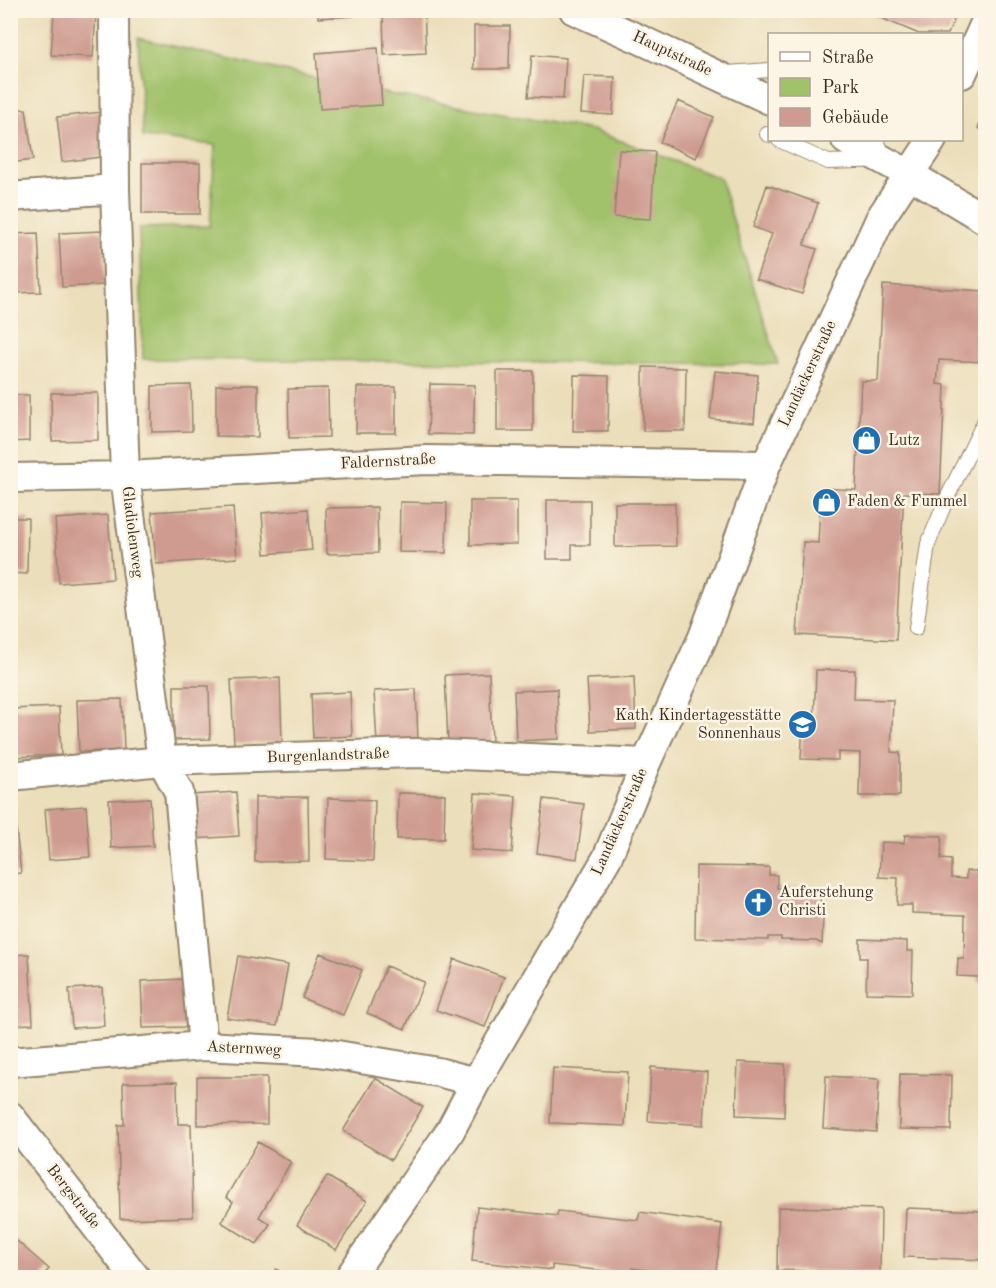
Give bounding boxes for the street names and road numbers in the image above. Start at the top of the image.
street label: Hauptstraße [630,29,714,79]
street label: Landäckerstraße [776,318,840,430]
street label: Faldernstraße [340,452,436,472]
street label: Gladiolenweg [118,485,146,579]
street label: Burgenlandstraße [266,746,390,766]
street label: Landäckerstraße [589,766,651,878]
street label: Asternweg [206,1039,282,1059]
street label: Bergstraße [43,1162,103,1232]

